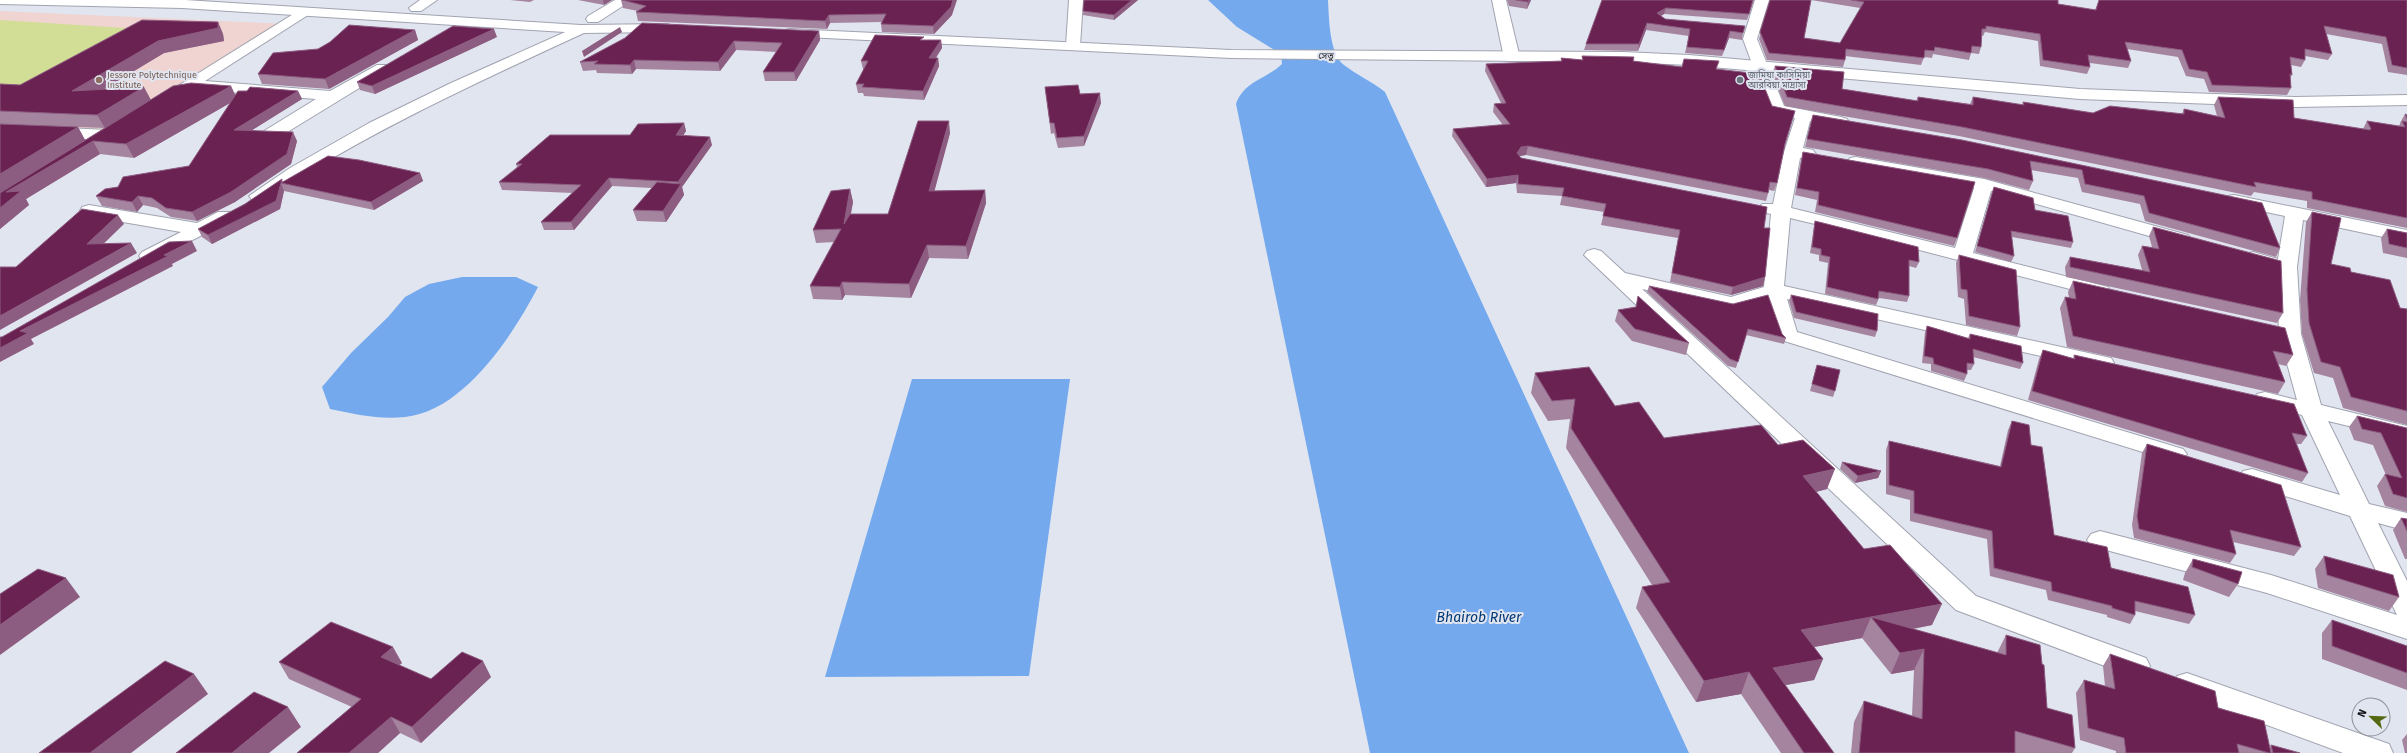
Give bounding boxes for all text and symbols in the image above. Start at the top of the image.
street label: সেতু [1318,51,1334,62]
place label: জামিয়া কাসিমিয়া আরবিয়া মাদ্রাসা [1747,69,1811,90]
place label: Jessore Polytechnique Institute [107,70,197,90]
marker: Jessore Polytechnique Institute [94,75,104,85]
marker: জামিয়া কাসিমিয়া আরবিয়া মাদ্রাসা [1735,75,1745,85]
water label: Bhairob River [1437,609,1522,626]
north arrow [2351,697,2391,737]
text: N [2355,707,2370,719]

